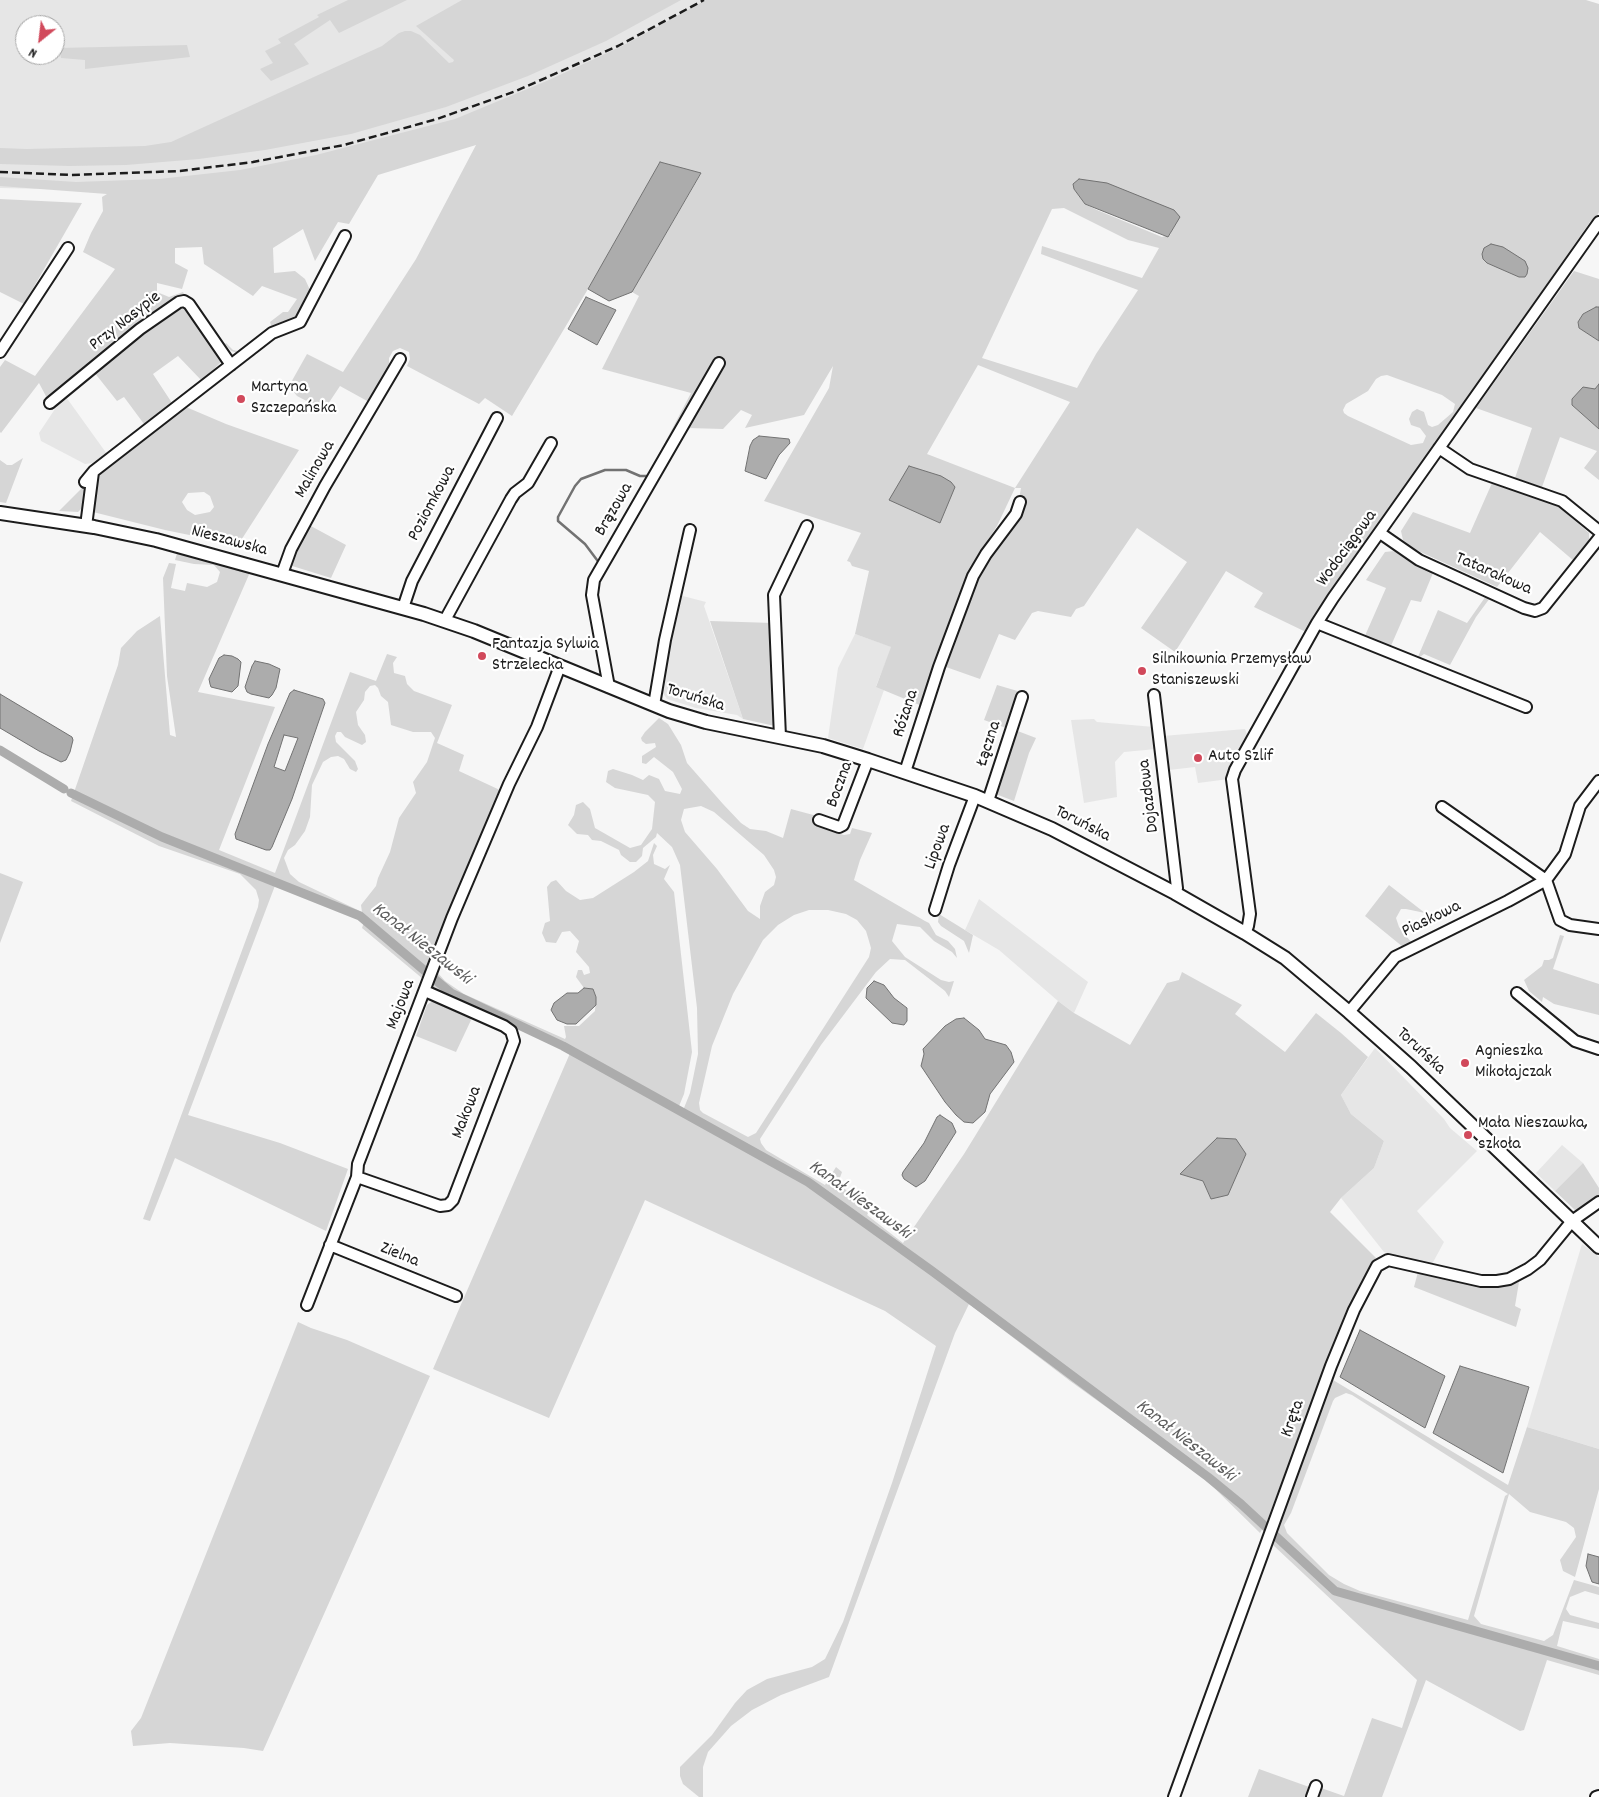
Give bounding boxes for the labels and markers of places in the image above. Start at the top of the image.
place label: Martyna Szczepańska [251,378,336,420]
marker: Martyna Szczepańska [235,393,247,405]
place label: Fantazja Sylwia Strzelecka [492,635,599,678]
marker: Fantazja Sylwia Strzelecka [476,650,488,662]
place label: Silnikownia Przemysław Staniszewski [1152,650,1312,692]
marker: Silnikownia Przemysław Staniszewski [1136,665,1148,677]
place label: Auto Szlif [1208,747,1273,769]
marker: Auto Szlif [1192,752,1204,764]
place label: Agnieszka Mikołajczak [1475,1042,1552,1084]
marker: Agnieszka Mikołajczak [1459,1057,1471,1069]
place label: Mała Nieszawka, szkoła [1478,1114,1588,1156]
marker: Mała Nieszawka, szkoła [1462,1129,1474,1141]

